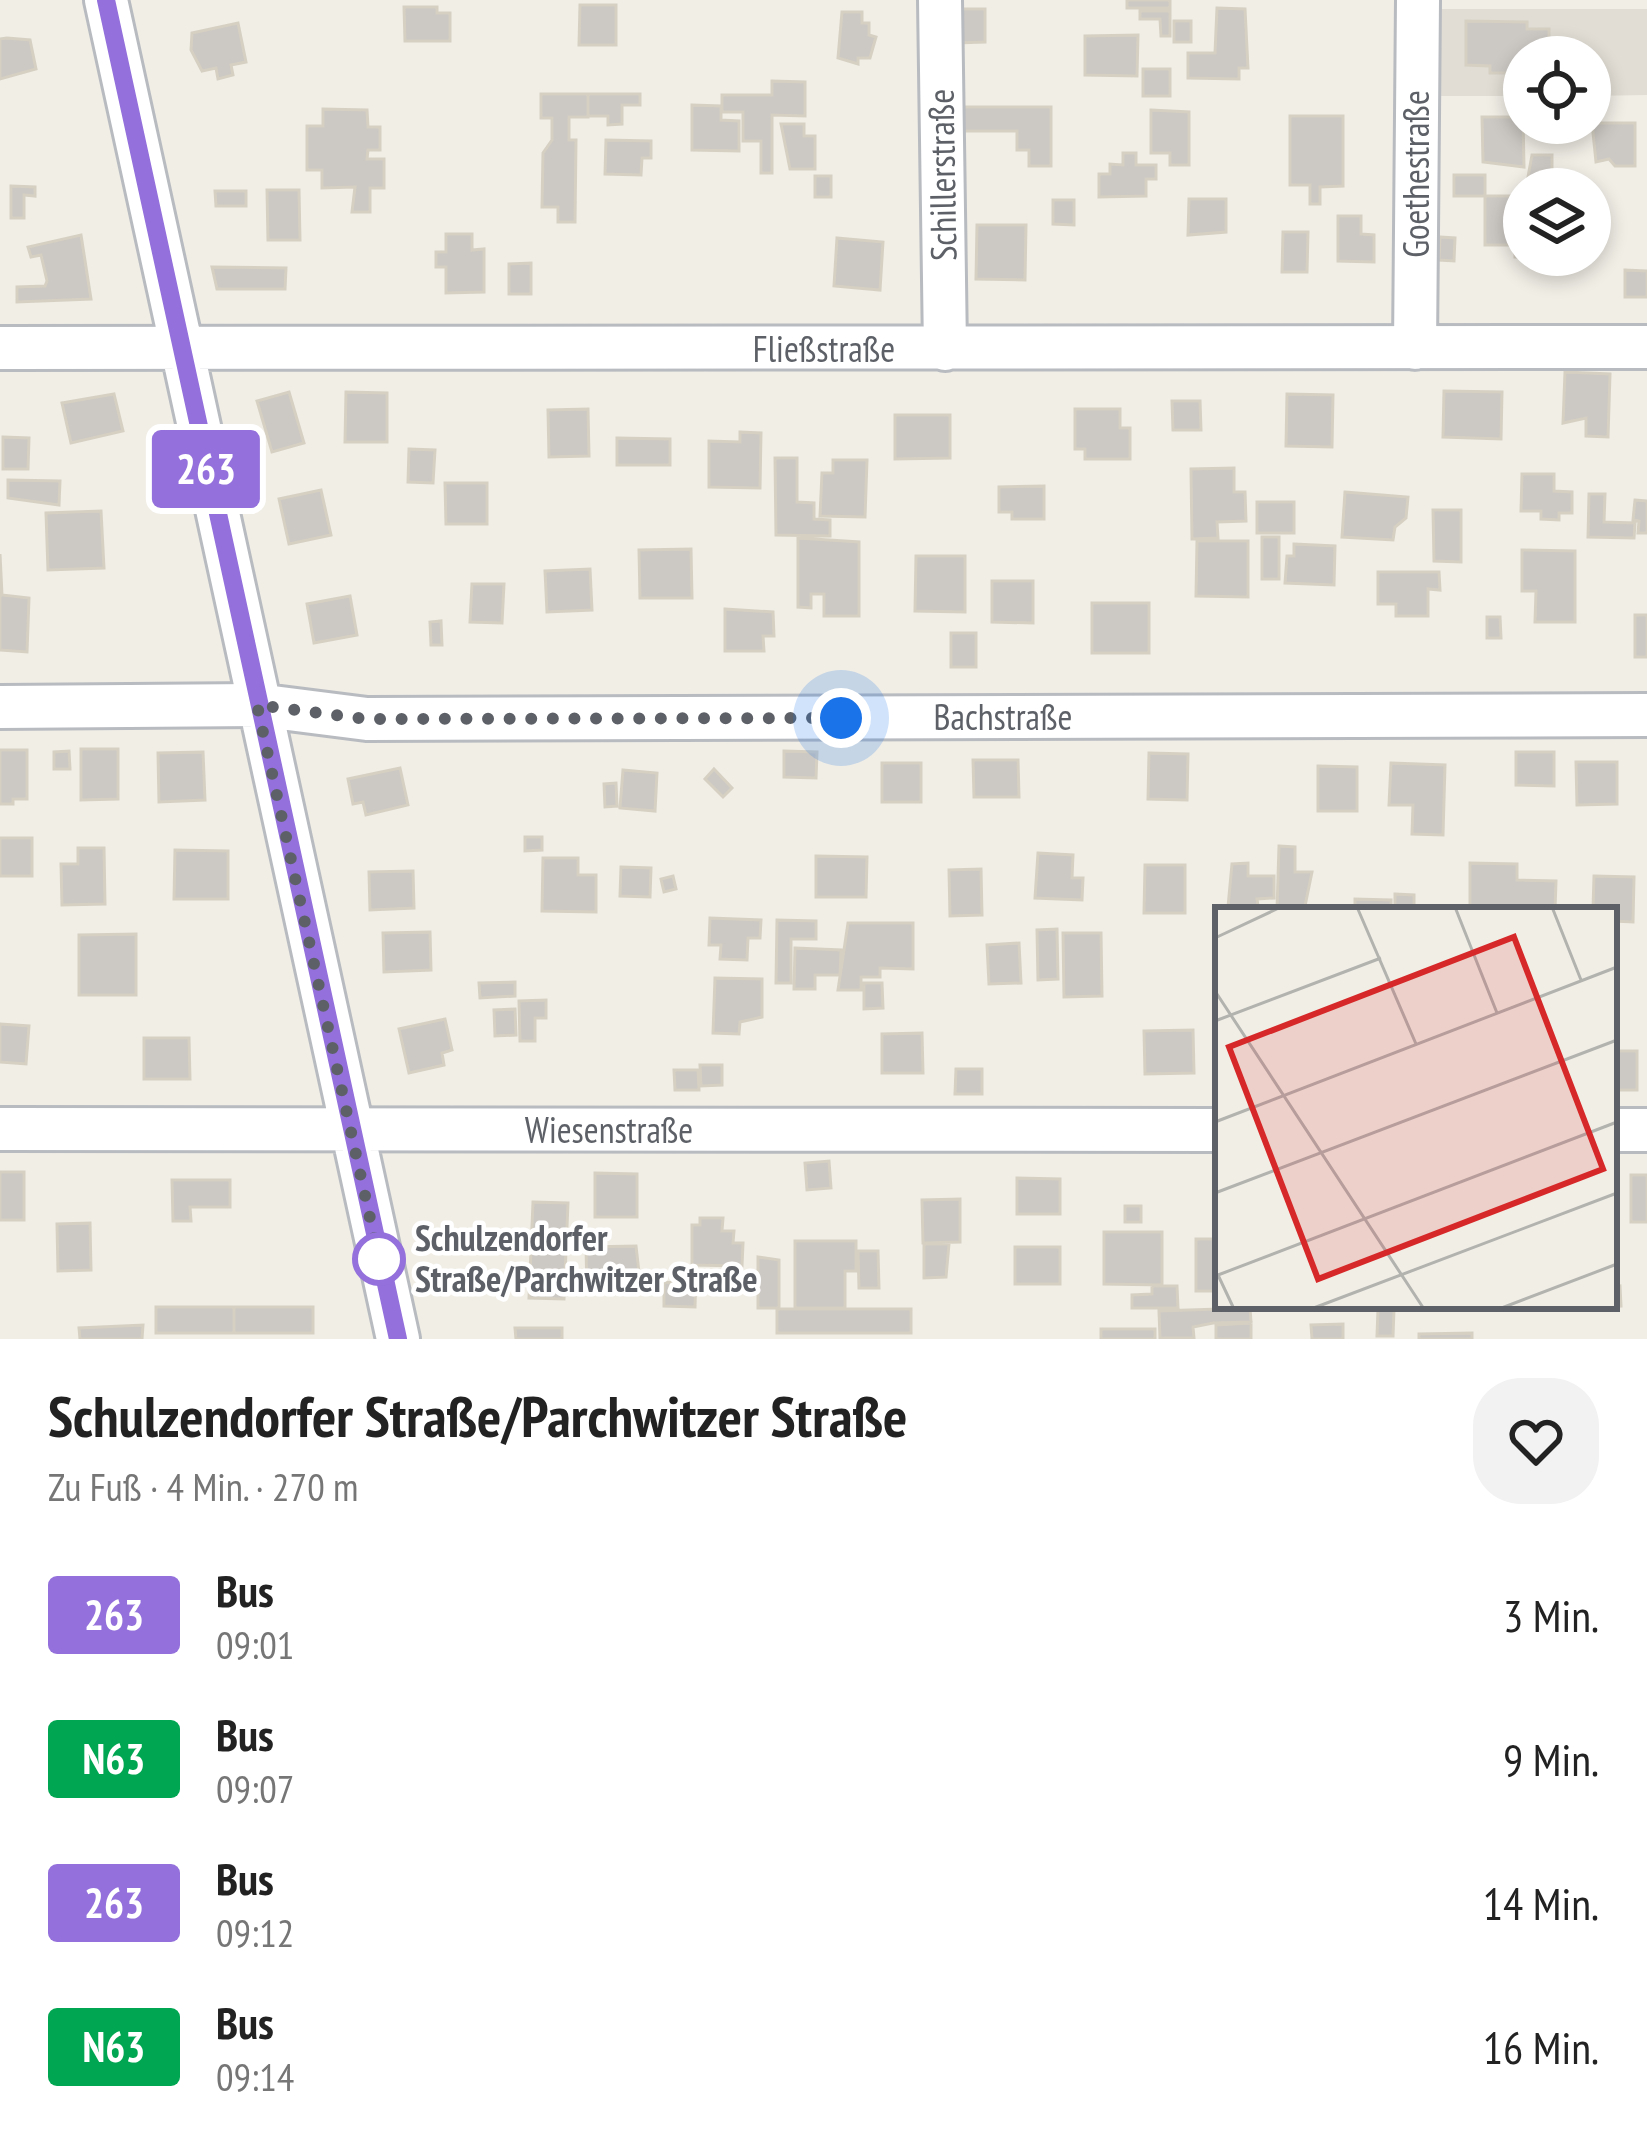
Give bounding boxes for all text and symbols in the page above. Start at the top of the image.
map controls [1503,36,1611,276]
button: locate [1503,36,1611,144]
street label: Schillerstraße [917,89,966,261]
street label: Goethestraße [1392,90,1439,258]
button: layers [1503,168,1611,276]
street label: Fließstraße [753,325,895,372]
line badge: 263 [137,430,275,508]
text: 263 [176,441,236,496]
your location [811,688,871,748]
street label: Bachstraße [934,693,1072,740]
inset map [1215,907,1617,1309]
street label: Wiesenstraße [525,1106,693,1153]
place label: Schulzendorfer Straße/Parchwitzer Straße [415,1214,758,1302]
marker: Schulzendorfer Straße/Parchwitzer Straße [354,1234,404,1284]
button: heart [1473,1378,1599,1504]
text: Schulzendorfer Straße/Parchwitzer Straße [48,1379,907,1453]
text: Zu Fuß · 4 Min. · 270 m [48,1461,358,1512]
text: Bus [216,1561,274,1619]
text: 3 Min. [1503,1586,1599,1644]
text: 263 [84,1587,144,1642]
text: 09:01 [216,1619,294,1670]
text: Bus [216,1705,274,1763]
text: 9 Min. [1503,1730,1599,1788]
text: N63 [83,1731,145,1786]
text: 09:07 [216,1763,294,1814]
text: Bus [216,1849,274,1907]
text: 14 Min. [1483,1874,1599,1932]
text: 263 [84,1875,144,1930]
text: 09:12 [216,1907,294,1958]
text: Bus [216,1993,274,2051]
text: 16 Min. [1483,2018,1599,2076]
text: N63 [83,2019,145,2074]
text: 09:14 [216,2051,294,2102]

